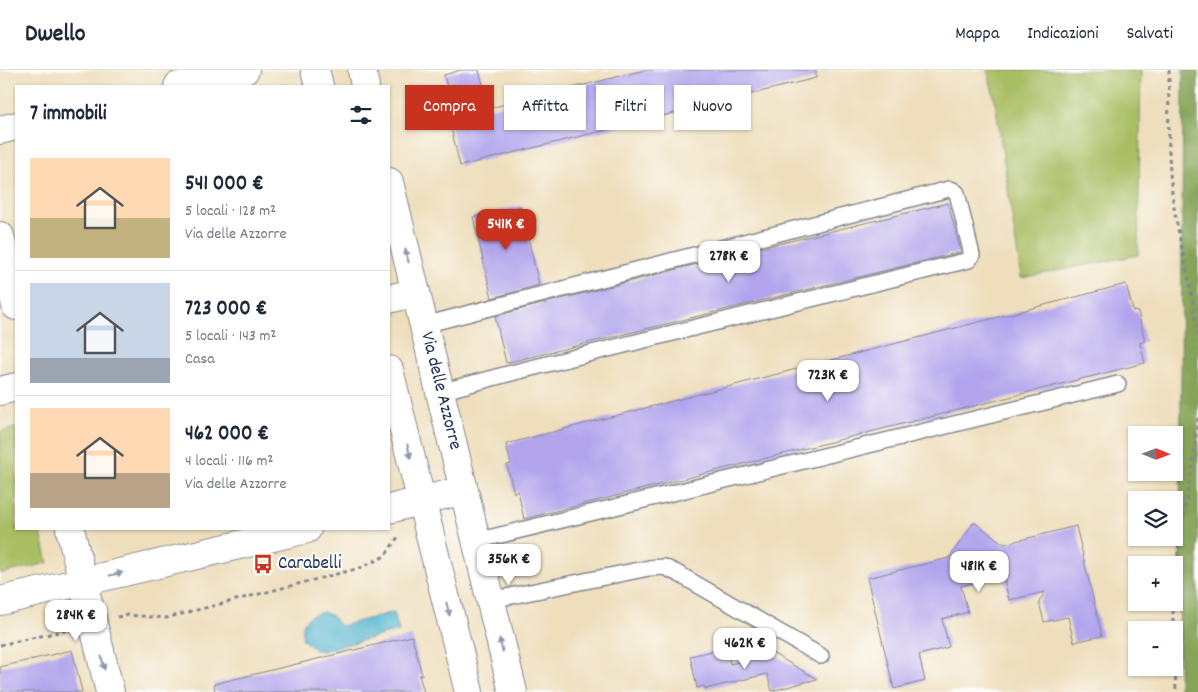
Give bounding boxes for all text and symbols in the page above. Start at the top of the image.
text: Dwello [25,18,86,52]
text: Mappa [955,22,999,47]
text: Indicazioni [1027,22,1098,47]
text: Salvati [1126,22,1173,47]
chip: Compra [405,85,494,130]
chip: Affitta [504,85,586,130]
chip: Filtri [596,85,664,130]
chip: Nuovo [674,85,751,130]
text: 7 immobili [30,100,107,130]
icon: filters [347,101,375,129]
text: 541 000 € [185,170,264,200]
icon: home [70,178,130,238]
text: 5 locali · 128 m² [185,200,276,223]
pin: 541K € [465,208,547,251]
text: 541K € [487,213,525,236]
text: Via delle Azzorre [185,223,287,246]
pin: 278K € [688,240,770,283]
text: 278K € [709,245,749,268]
one-way arrow [403,248,411,263]
text: 723 000 € [185,295,267,325]
icon: home [70,303,130,363]
text: 5 locali · 143 m² [185,325,276,348]
street label: Via delle Azzorre [412,329,468,453]
text: Casa [185,348,215,371]
pin: 723K € [787,360,869,402]
text: 723K € [808,364,848,387]
text: 462 000 € [185,420,269,450]
north arrow [1128,426,1182,481]
map controls [1128,426,1183,676]
icon: home [70,428,130,488]
one-way arrow [405,444,413,459]
text: 4 locali · 116 m² [185,450,273,473]
text: Via delle Azzorre [185,473,287,496]
button: layers [1128,491,1183,546]
pin: 356K € [468,544,550,586]
text: 356K € [488,548,530,571]
pin: 481K € [938,550,1020,593]
place label: Carabelli [278,551,342,578]
bus stop icon: Carabelli [252,553,274,575]
text: 481K € [961,555,997,578]
button: + [1128,556,1183,611]
one-way arrow [108,570,123,578]
pin: 284K € [35,600,117,642]
one-way arrow [445,601,453,616]
text: 284K € [56,604,96,627]
button: − [1128,621,1183,676]
pin: 462K € [704,628,786,670]
text: 462K € [724,632,766,655]
one-way arrow [497,637,505,652]
one-way arrow [99,656,107,671]

